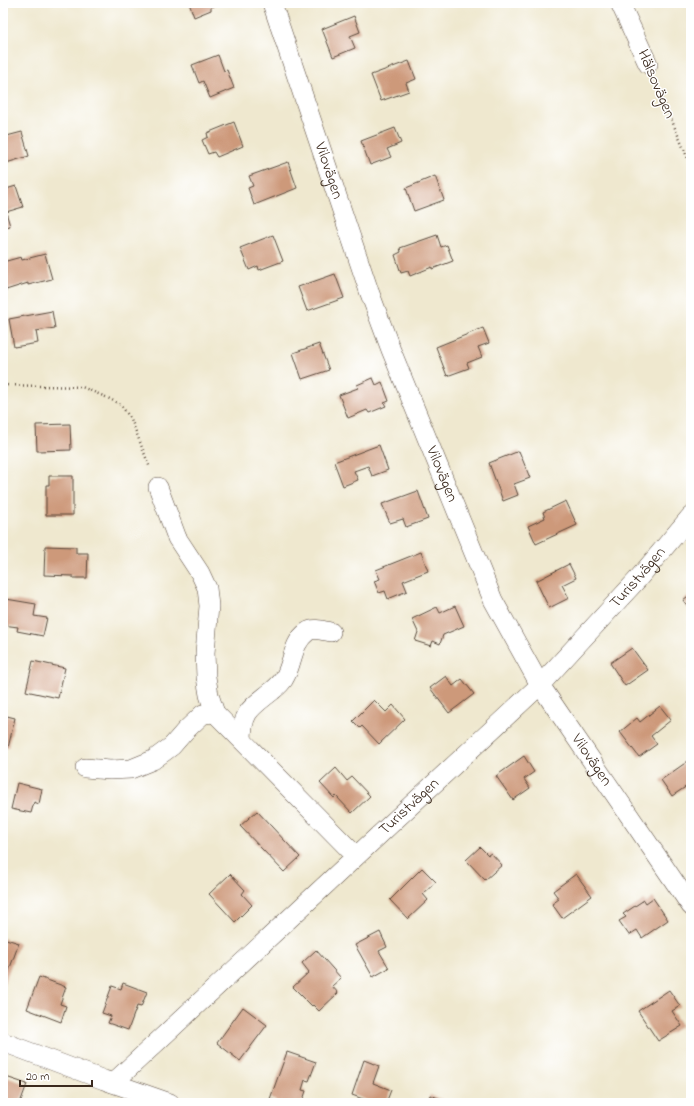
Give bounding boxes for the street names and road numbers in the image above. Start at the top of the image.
street label: Hälsovägen [631,46,681,122]
street label: Vilovägen [307,138,349,203]
street label: Vilovägen [419,442,464,506]
street label: Turistvägen [604,542,672,614]
street label: Vilovägen [564,728,618,791]
street label: Turistvägen [374,772,445,841]

